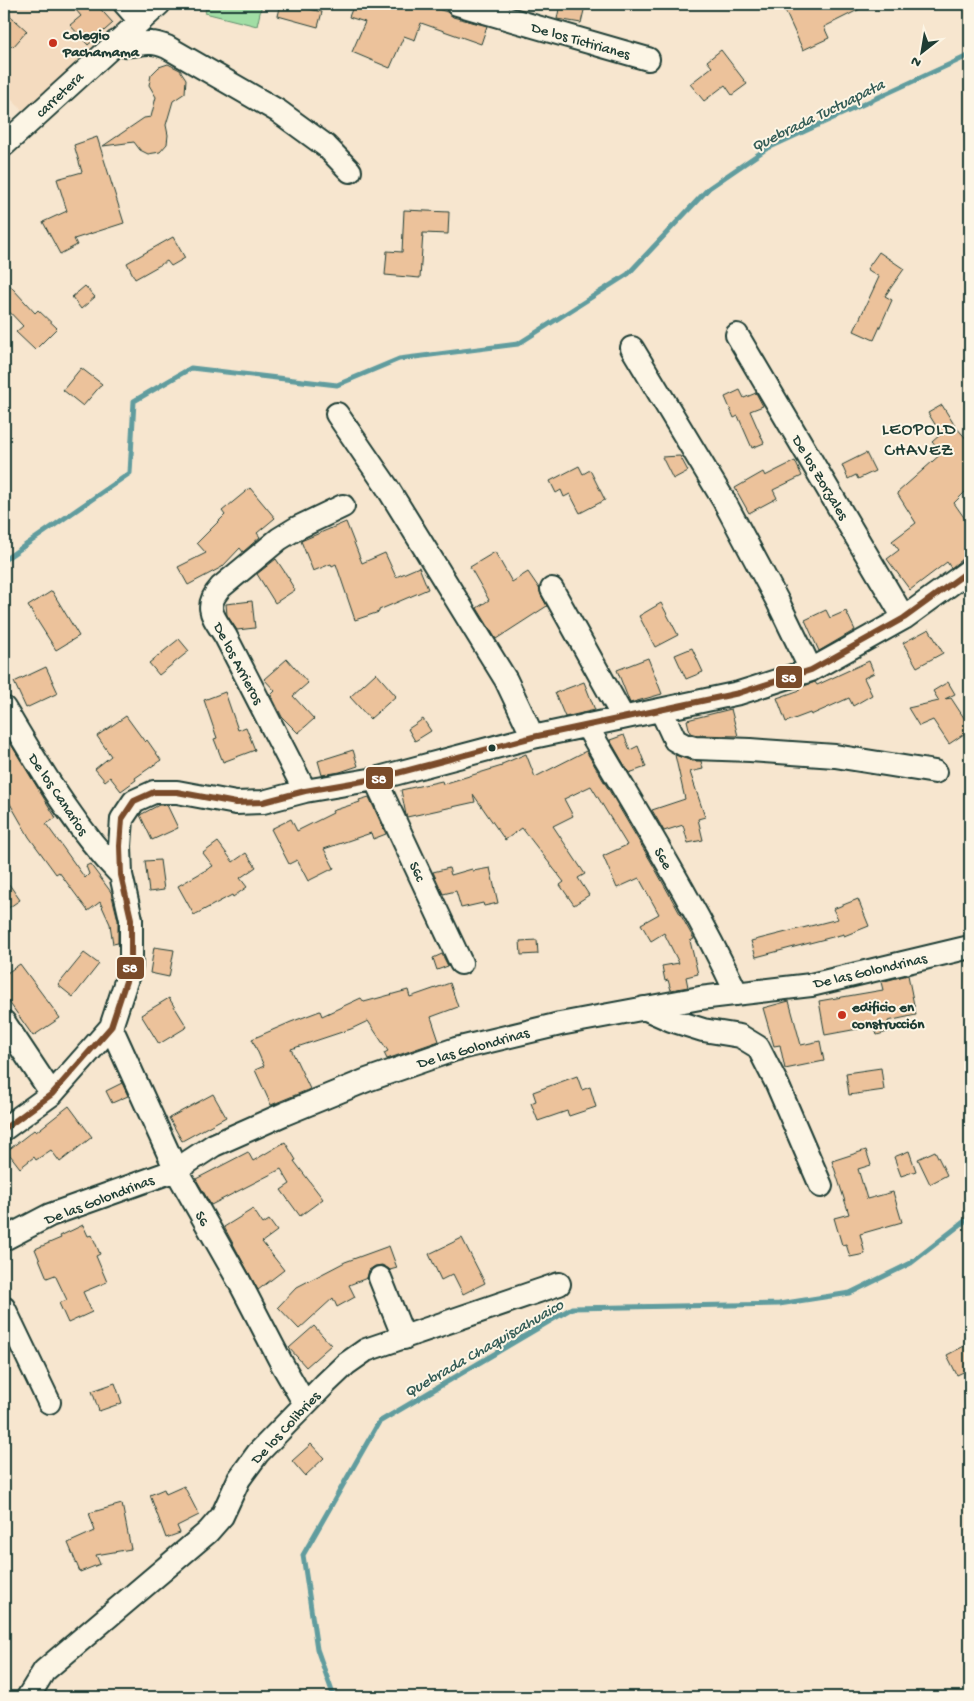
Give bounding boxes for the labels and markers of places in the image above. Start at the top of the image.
place label: Colegio Pachamama [62,27,140,62]
marker: Colegio Pachamama [47,37,59,49]
unlabelled marker [487,743,497,753]
place label: edificio en construcción [851,999,925,1034]
marker: edificio en construcción [836,1009,848,1021]

